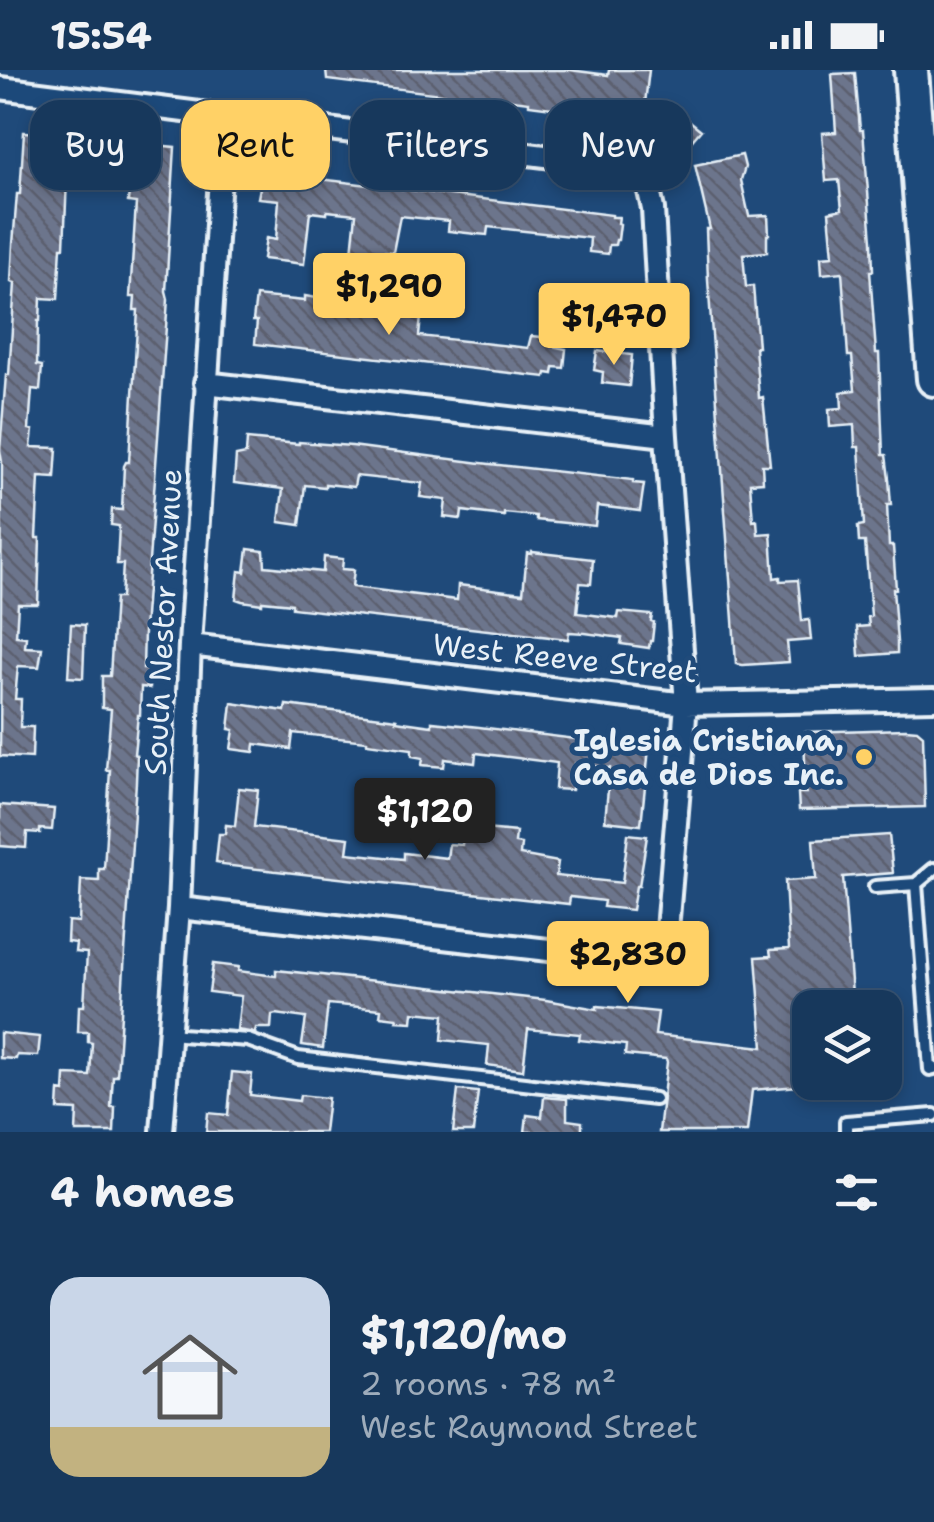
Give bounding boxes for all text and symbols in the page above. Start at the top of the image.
text: 15:54 [50,10,152,61]
chip: Buy [30,100,161,190]
chip: Rent [181,100,330,190]
chip: Filters [350,100,525,190]
chip: New [545,100,691,190]
pin: $1,290 [308,253,470,338]
text: $1,290 [335,264,443,307]
pin: $1,470 [533,283,695,368]
text: $1,470 [561,294,667,337]
street label: South Nestor Avenue [135,468,191,776]
street label: West Reeve Street [431,624,699,692]
place label: Iglesia Cristiana, Casa de Dios Inc. [573,720,844,795]
marker: Iglesia Cristiana, Casa de Dios Inc. [853,746,875,768]
pin: $1,120 [344,778,506,863]
text: $1,120 [376,789,474,832]
pin: $2,830 [547,921,709,1006]
text: $2,830 [569,932,687,975]
map controls [792,990,902,1100]
button: layers [792,990,902,1100]
text: 4 homes [50,1164,235,1220]
icon: filters [829,1165,884,1220]
text: $1,120/mo [360,1306,568,1362]
icon: home [130,1317,250,1437]
text: 2 rooms · 78 m² [360,1362,616,1405]
text: West Raymond Street [360,1405,698,1448]

